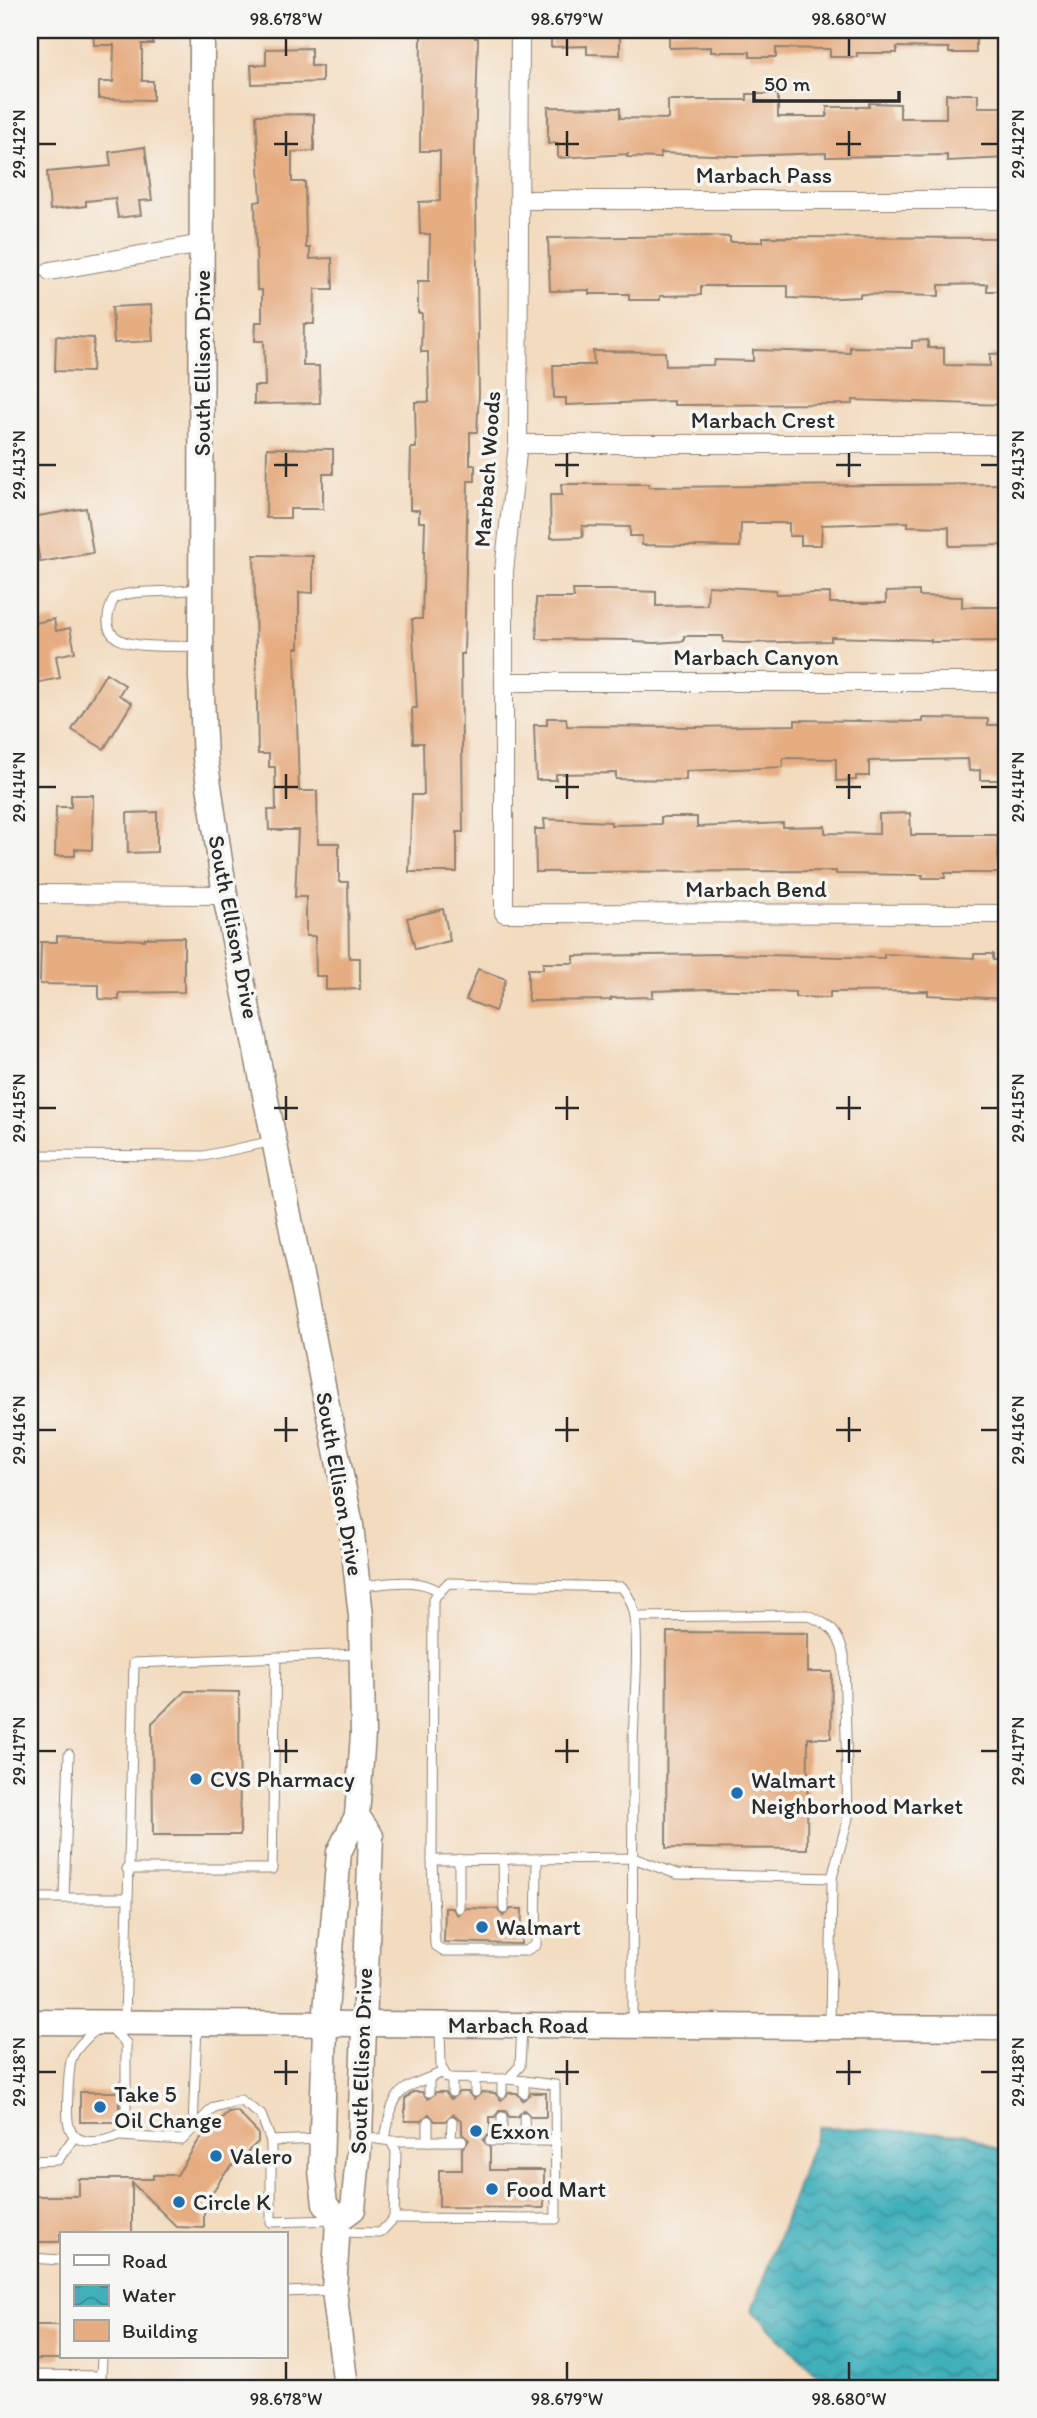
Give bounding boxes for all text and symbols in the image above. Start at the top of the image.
text: 98.678°W [250,8,322,30]
text: 98.679°W [531,8,603,30]
text: 98.680°W [812,8,886,30]
scale bar [754,60,899,104]
text: 50 m [764,71,811,96]
text: 29.412°N [8,109,30,179]
text: 29.412°N [1007,109,1029,179]
street label: Marbach Pass [696,161,832,189]
street label: South Ellison Drive [188,270,216,456]
street label: Marbach Woods [468,390,506,548]
street label: Marbach Crest [691,406,835,434]
text: 29.413°N [8,430,30,500]
text: 29.413°N [1007,430,1029,500]
street label: Marbach Canyon [673,643,839,671]
text: 29.414°N [8,752,30,822]
text: 29.414°N [1007,752,1029,822]
street label: South Ellison Drive [202,833,266,1021]
street label: Marbach Bend [685,875,827,903]
text: 29.415°N [8,1073,30,1143]
text: 29.415°N [1007,1073,1029,1143]
street label: South Ellison Drive [310,1390,370,1578]
text: 29.416°N [8,1395,30,1465]
text: 29.416°N [1007,1395,1029,1465]
text: 29.417°N [8,1717,30,1785]
text: 29.417°N [1007,1717,1029,1785]
place label: CVS Pharmacy [210,1765,355,1793]
place label: Walmart Neighborhood Market [751,1766,964,1820]
marker: CVS Pharmacy [188,1771,204,1787]
marker: Walmart Neighborhood Market [729,1785,745,1801]
place label: Walmart [496,1913,581,1941]
marker: Walmart [474,1919,490,1935]
street label: South Ellison Drive [344,1967,378,2155]
street label: Marbach Road [448,2011,588,2039]
text: 29.418°N [8,2037,30,2107]
text: 29.418°N [1007,2037,1029,2107]
place label: Take 5 Oil Change [114,2080,222,2134]
marker: Take 5 Oil Change [92,2099,108,2115]
place label: Exxon [490,2117,549,2145]
marker: Exxon [468,2123,484,2139]
place label: Valero [230,2142,292,2170]
marker: Valero [208,2148,224,2164]
place label: Food Mart [506,2175,607,2203]
marker: Food Mart [484,2181,500,2197]
place label: Circle K [193,2188,271,2216]
marker: Circle K [171,2194,187,2210]
legend [60,2232,287,2358]
text: Road [122,2248,168,2273]
text: Water [122,2282,176,2307]
text: Building [122,2318,198,2343]
text: 98.678°W [250,2388,322,2410]
text: 98.679°W [531,2388,603,2410]
text: 98.680°W [812,2388,886,2410]

